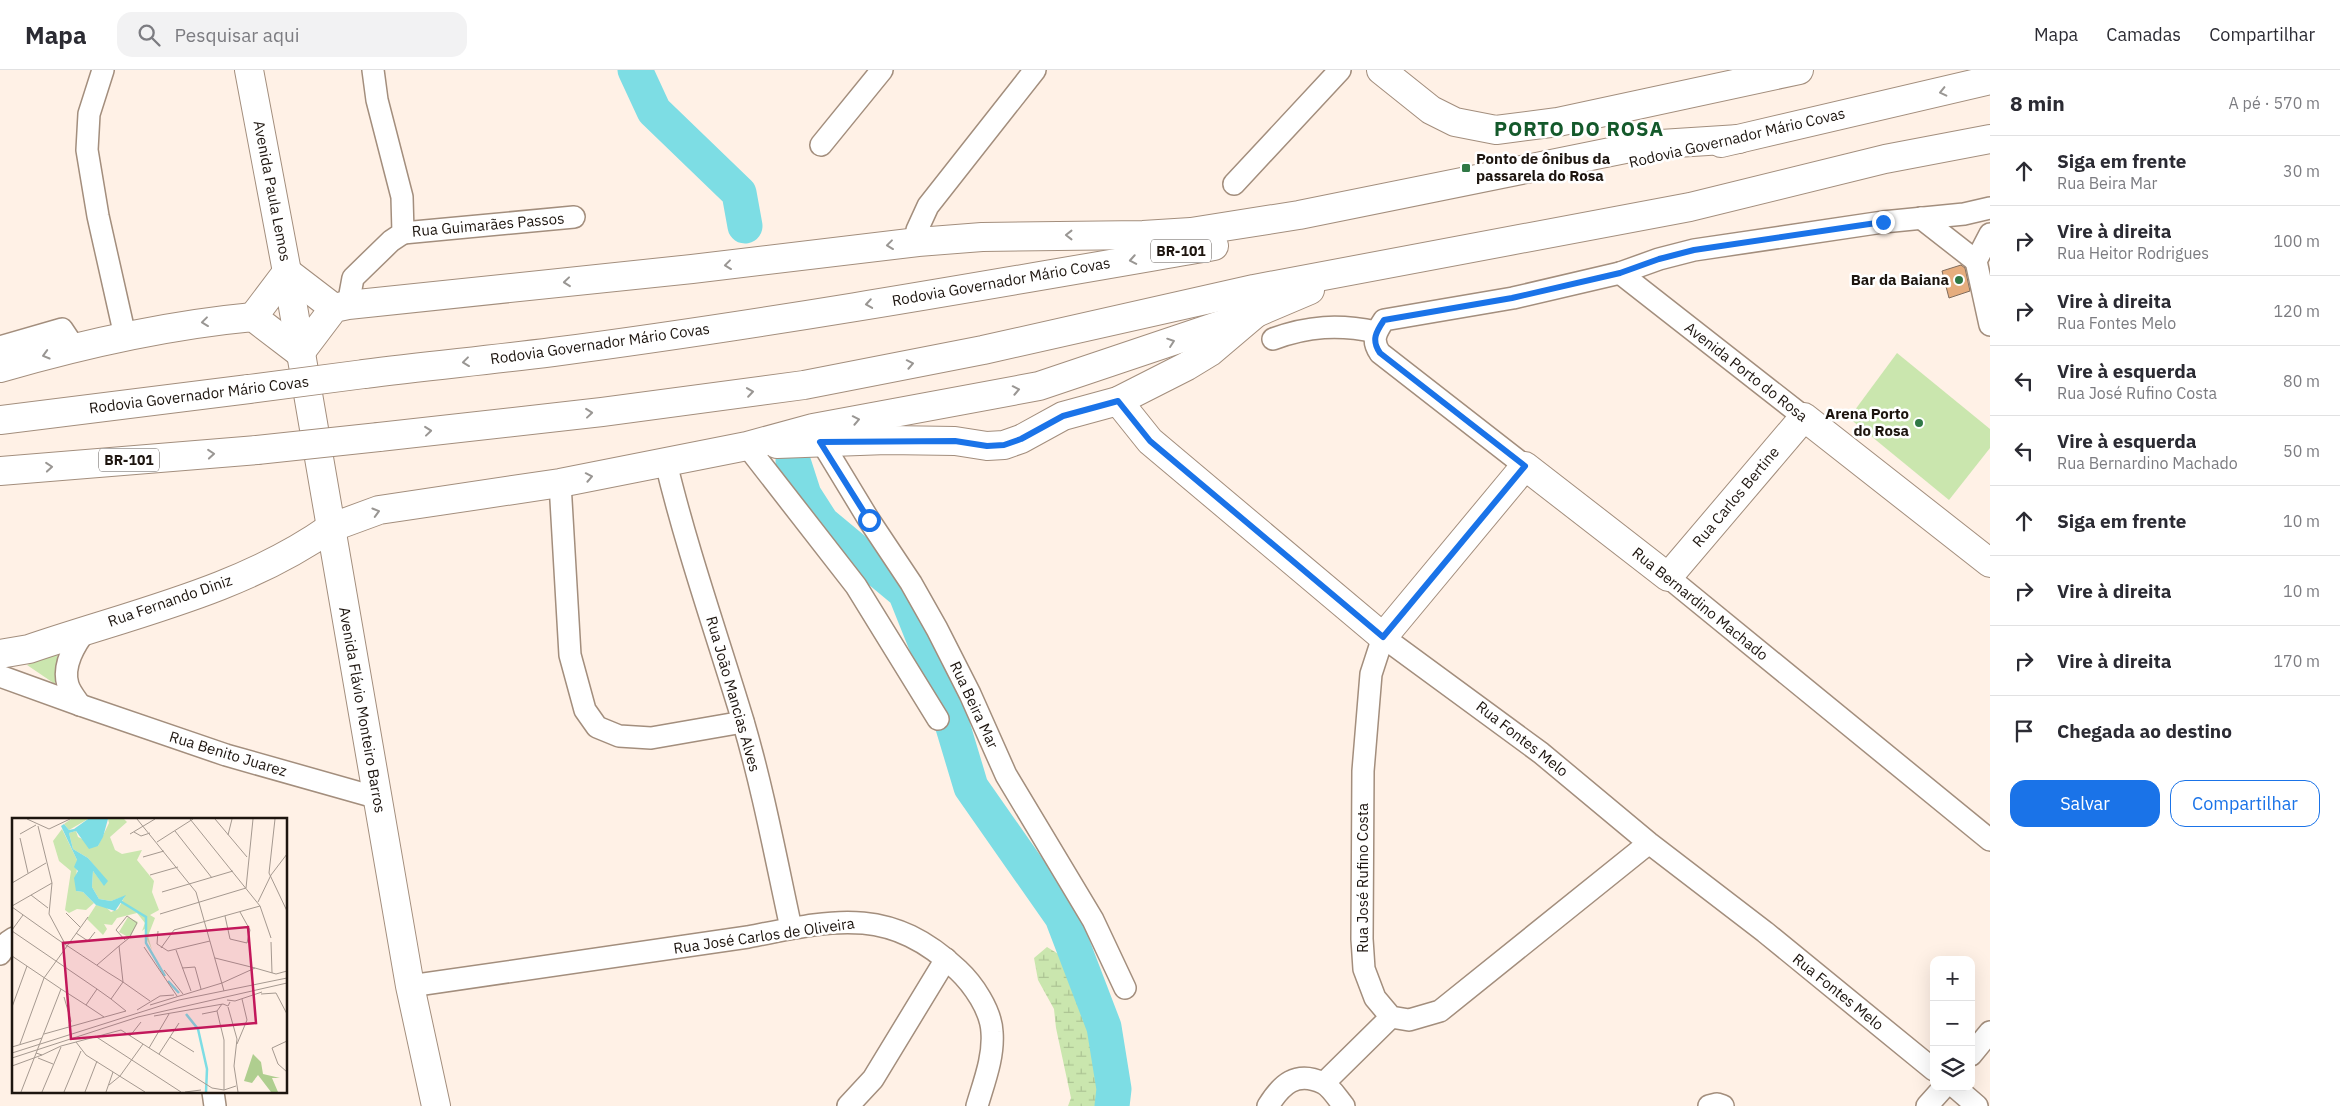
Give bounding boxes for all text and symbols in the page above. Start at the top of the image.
search box [117,12,467,57]
text: Mapa [25,19,87,51]
icon: search [135,21,163,49]
text: Pesquisar aqui [175,23,300,47]
text: Mapa [2034,23,2078,46]
text: Camadas [2106,23,2181,46]
text: Compartilhar [2209,23,2315,46]
one-way arrow [1938,86,1947,97]
text: 8 min [2010,89,2065,117]
text: A pé · 570 m [2229,93,2320,113]
street label: Rodovia Governador Mário Covas [1627,103,1847,172]
district label: PORTO DO ROSA [1494,115,1664,142]
street label: Avenida Paula Lemos [250,119,295,263]
place label: Ponto de ônibus da passarela do Rosa [1476,149,1611,185]
text: Siga em frente [2057,149,2187,173]
icon: ahead [2010,157,2038,185]
text: 30 m [2283,161,2320,181]
marker: Ponto de ônibus da passarela do Rosa [1460,162,1472,174]
text: Rua Beira Mar [2057,173,2157,193]
street label: Rua Guimarães Passos [411,208,565,241]
route end [1872,211,1895,234]
text: Vire à direita [2057,219,2172,243]
icon: right [2010,227,2038,255]
one-way arrow [1065,230,1072,240]
text: 100 m [2273,231,2320,251]
one-way arrow [885,240,894,250]
road number: BR-101 [1151,240,1211,262]
text: Rua Heitor Rodrigues [2057,243,2209,263]
street label: Rodovia Governador Mário Covas [890,253,1112,310]
one-way arrow [1128,254,1137,264]
one-way arrow [724,259,732,270]
place label: Bar da Baiana [1851,270,1949,289]
marker: Bar da Baiana [1953,274,1965,286]
one-way arrow [562,276,570,287]
text: Vire à direita [2057,289,2172,313]
icon: right [2010,297,2038,325]
one-way arrow [865,299,873,309]
text: 120 m [2273,301,2320,321]
text: Rua Fontes Melo [2057,313,2176,333]
one-way arrow [200,316,208,327]
street label: Avenida Porto do Rosa [1681,318,1812,426]
street label: Rodovia Governador Mário Covas [489,319,711,368]
one-way arrow [1166,338,1175,348]
one-way arrow [42,349,50,359]
one-way arrow [461,356,469,367]
one-way arrow [906,359,915,370]
text: Vire à esquerda [2057,359,2197,383]
icon: left [2010,367,2038,395]
text: 80 m [2283,371,2320,391]
street label: Rodovia Governador Mário Covas [88,372,310,417]
text: Rua José Rufino Costa [2057,383,2217,403]
one-way arrow [1012,386,1020,396]
one-way arrow [747,387,755,398]
place label: Arena Porto do Rosa [1825,404,1909,440]
one-way arrow [586,408,594,419]
one-way arrow [852,416,861,426]
marker: Arena Porto do Rosa [1913,417,1925,429]
one-way arrow [424,426,432,437]
text: Vire à esquerda [2057,429,2197,453]
icon: left [2010,437,2038,465]
text: 50 m [2283,441,2320,461]
street label: Rua Carlos Bertine [1688,443,1783,551]
road number: BR-101 [99,448,159,472]
one-way arrow [207,448,215,459]
text: Rua Bernardino Machado [2057,453,2238,473]
one-way arrow [45,462,53,473]
one-way arrow [584,473,593,483]
one-way arrow [372,507,380,517]
icon: ahead [2010,507,2038,535]
route start [858,509,881,532]
text: Siga em frente [2057,509,2187,533]
text: 10 m [2283,511,2320,531]
street label: Rua Bernardino Machado [1628,543,1772,664]
street label: Rua Fernando Diniz [105,570,235,631]
icon: right [2010,577,2038,605]
text: Vire à direita [2057,579,2172,603]
text: 10 m [2283,581,2320,601]
street label: Avenida Flávio Monteiro Barros [335,605,390,814]
street label: Rua João Mancias Alves [702,614,765,774]
icon: right [2010,647,2038,675]
text: Vire à direita [2057,649,2172,673]
text: 170 m [2273,651,2320,671]
street label: Rua Beira Mar [946,658,1003,752]
street label: Rua Fontes Melo [1472,697,1572,781]
icon: arrive [2010,717,2038,745]
text: Chegada ao destino [2057,719,2232,743]
street label: Rua Benito Juarez [167,727,289,780]
button: Salvar [2010,780,2160,827]
button: Compartilhar [2170,780,2320,827]
street label: Rua José Rufino Costa [1353,803,1372,953]
inset map [12,818,288,1094]
street label: Rua José Carlos de Oliveira [672,913,856,958]
street label: Rua Fontes Melo [1789,949,1888,1034]
map controls [1930,956,1975,1091]
button: + [1930,956,1975,1001]
button: − [1930,1001,1975,1046]
button: layers [1930,1046,1975,1091]

